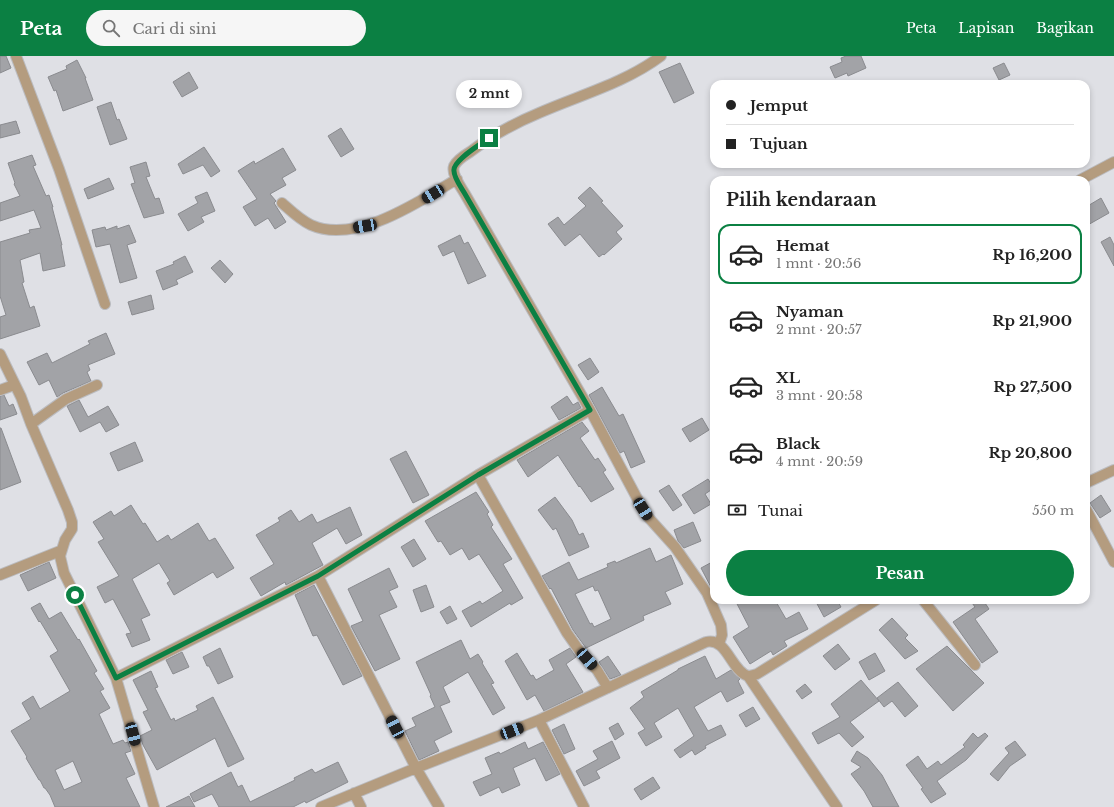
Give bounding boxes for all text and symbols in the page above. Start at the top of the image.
search box [86,10,366,46]
text: Peta [20,17,62,40]
icon: search [100,17,122,39]
text: Cari di sini [132,19,216,38]
text: Peta [906,19,936,37]
text: Lapisan [958,19,1014,37]
text: Bagikan [1036,19,1094,37]
callout: 2 mnt [456,80,522,108]
text: 2 mnt [469,85,509,102]
text: Jemput [750,96,808,115]
route end [480,129,498,147]
text: Tujuan [750,134,808,153]
car [420,183,446,205]
text: Pilih kendaraan [726,189,877,211]
car [352,218,378,234]
icon: car [728,236,764,272]
text: Hemat [776,236,830,255]
text: Rp 16,200 [992,245,1072,264]
text: 1 mnt · 20:56 [776,255,861,272]
icon: car [728,302,764,338]
text: Nyaman [776,302,844,321]
text: Rp 21,900 [992,311,1072,330]
text: 2 mnt · 20:57 [776,321,862,338]
icon: car [728,368,764,404]
text: XL [776,368,800,387]
text: Rp 27,500 [993,377,1072,396]
text: 3 mnt · 20:58 [776,387,863,404]
icon: car [728,434,764,470]
text: Black [776,434,820,453]
text: Rp 20,800 [988,443,1072,462]
text: 4 mnt · 20:59 [776,453,863,470]
car [632,496,654,522]
icon: cash [726,499,748,521]
text: Tunai [758,501,803,520]
text: 550 m [1032,502,1074,519]
button: Pesan [726,550,1074,596]
route start [66,586,84,604]
car [575,646,599,672]
car [384,714,406,740]
car [124,721,142,747]
car [499,721,525,741]

